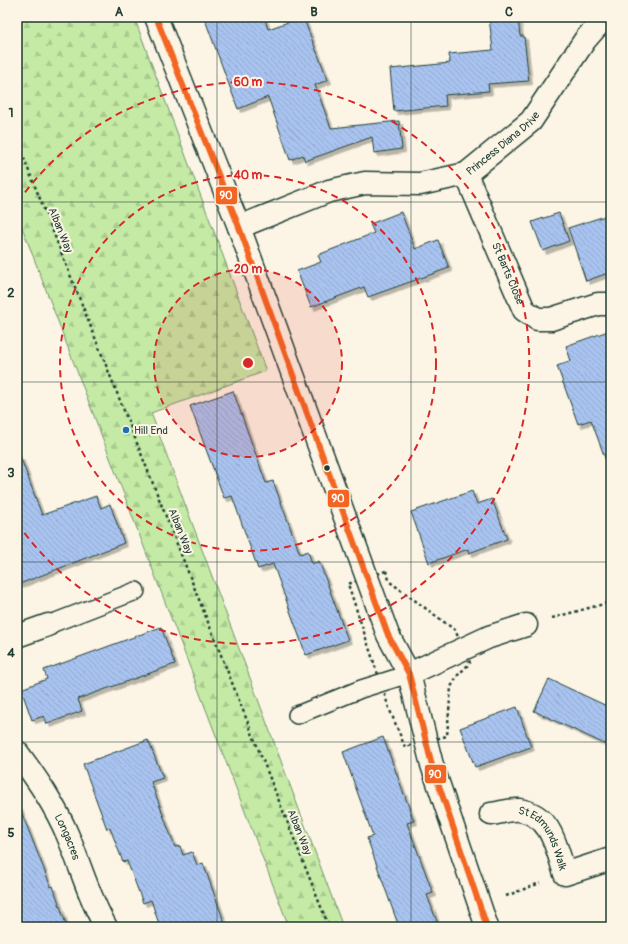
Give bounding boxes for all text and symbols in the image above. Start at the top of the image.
text: A [115,4,124,20]
text: B [310,4,318,20]
text: C [505,4,513,20]
text: 60 m [234,75,263,90]
text: 1 [8,105,14,121]
street label: Princess Diana Drive [464,109,543,178]
text: 40 m [233,168,263,183]
line badge: 90 [215,186,238,205]
text: 90 [219,189,233,202]
street label: Alban Way [46,206,76,255]
street label: St Barts Close [489,241,527,307]
text: 20 m [234,262,262,277]
text: 2 [7,285,15,301]
centre of rings [241,356,255,370]
place label: Hill End [134,424,168,437]
marker: Hill End [121,425,131,435]
unlabelled marker [322,463,332,473]
text: 3 [7,465,15,481]
line badge: 90 [327,489,350,508]
text: 90 [331,492,345,505]
street label: Alban Way [166,507,196,556]
text: 4 [7,645,15,661]
line badge: 90 [424,764,447,784]
text: 90 [428,768,442,781]
street label: St Edmunds Walk [517,804,570,872]
street label: Alban Way [285,808,315,857]
street label: Longacres [52,812,83,862]
text: 5 [7,825,15,841]

